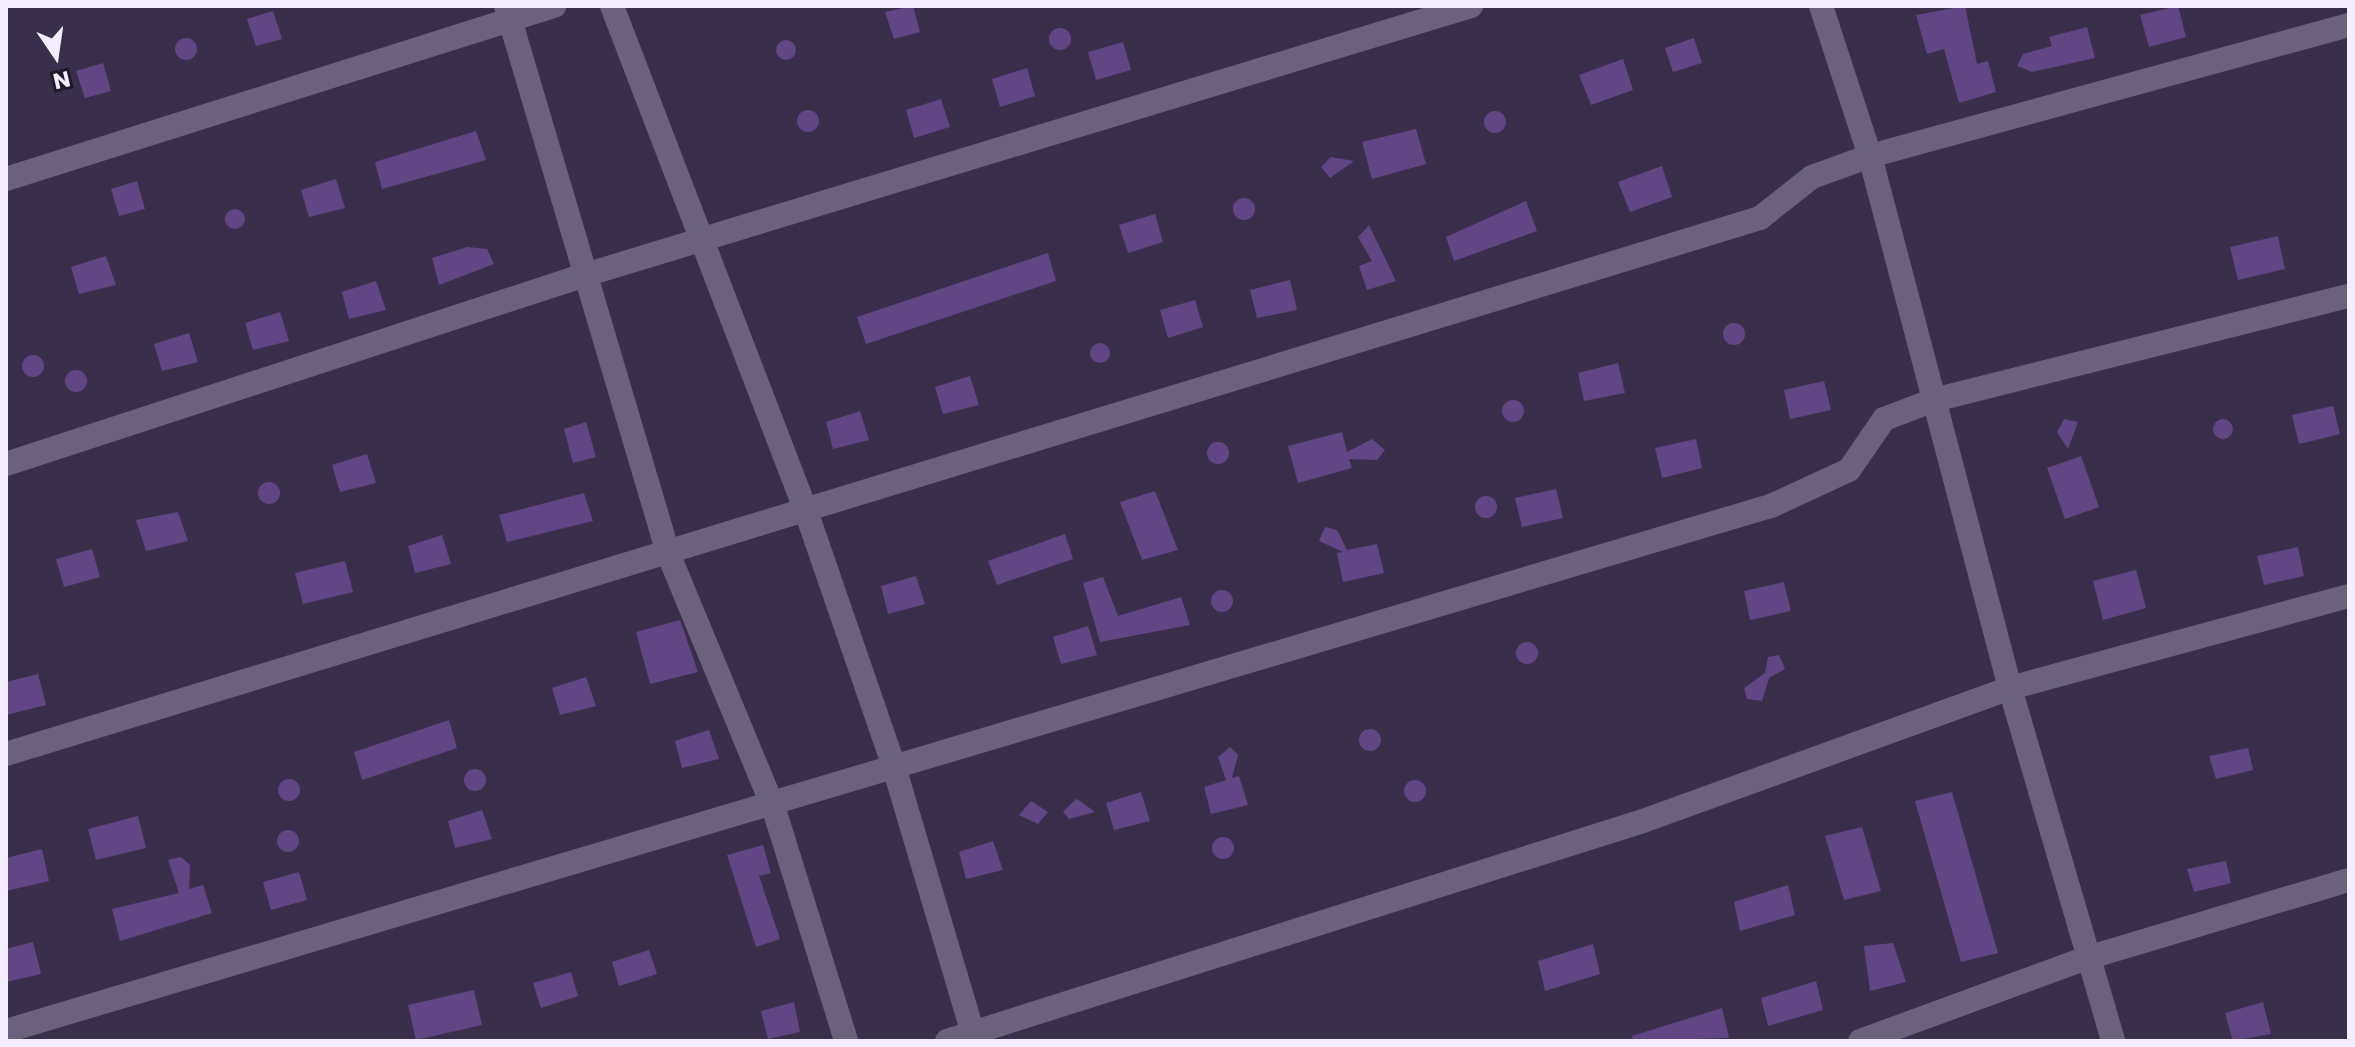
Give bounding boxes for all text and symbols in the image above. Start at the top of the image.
north arrow [16,16,96,96]
text: N [50,63,73,97]

